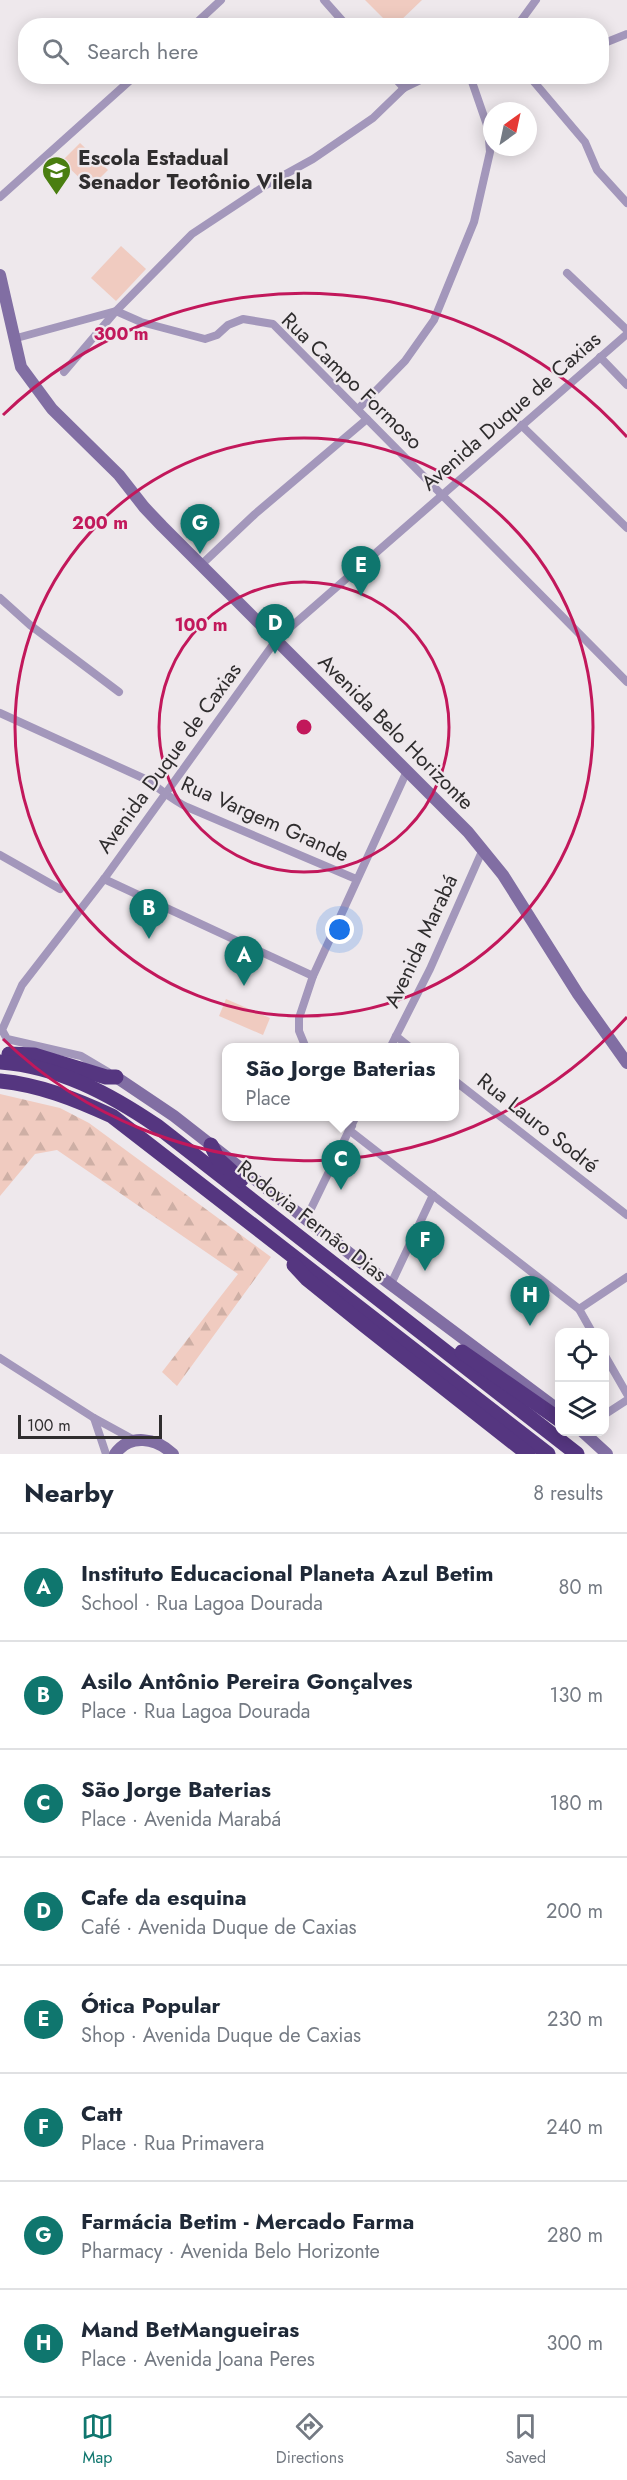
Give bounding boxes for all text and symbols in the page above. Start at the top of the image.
search box [18,18,609,84]
icon: search [39,35,72,68]
text: Search here [87,35,198,67]
north arrow [483,102,537,156]
place label: Escola Estadual Senador Teotônio Vilela [78,143,313,197]
school or university icon: Escola Estadual Senador Teotônio Vilela [41,154,73,196]
street label: Rua Campo Formoso [275,306,429,456]
text: 300 m [93,321,149,347]
street label: Avenida Duque de Caxias [415,324,607,498]
pin: G [180,504,220,554]
text: 200 m [72,510,128,536]
pin: E [342,546,380,596]
pin: D [256,604,294,654]
text: 100 m [174,612,228,638]
street label: Avenida Belo Horizonte [311,647,481,817]
street label: Avenida Duque de Caxias [89,656,249,860]
centre of rings [294,717,314,737]
street label: Rua Vargem Grande [176,769,354,870]
street label: Avenida Marabá [377,869,465,1013]
pin: B [130,890,168,939]
your location [325,915,354,944]
pin: A [224,936,264,986]
popup [222,1043,459,1121]
text: São Jorge Baterias [246,1052,435,1084]
street label: Rua Lauro Sodré [471,1066,605,1180]
text: Place [246,1084,291,1113]
pin: C [322,1140,360,1190]
street label: Rodovia Fernão Dias [231,1153,393,1289]
pin: F [406,1222,444,1271]
pin: H [510,1276,550,1326]
map controls [555,1328,609,1436]
button: locate [555,1328,609,1382]
button: layers [555,1382,609,1436]
scale bar [18,1412,162,1440]
text: 100 m [27,1414,71,1437]
text: Nearby [24,1474,113,1512]
text: 8 results [533,1479,603,1508]
text: Instituto Educacional Planeta Azul Betim [81,1557,493,1589]
text: A [36,1573,51,1602]
text: 80 m [558,1573,603,1602]
text: School · Rua Lagoa Dourada [81,1589,323,1618]
text: Asilo Antônio Pereira Gonçalves [81,1665,413,1697]
text: B [37,1681,50,1710]
text: 130 m [549,1681,603,1710]
text: Place · Rua Lagoa Dourada [81,1697,310,1726]
text: São Jorge Baterias [81,1773,271,1805]
text: C [36,1789,51,1818]
text: 180 m [549,1789,603,1818]
text: Place · Avenida Marabá [81,1805,281,1834]
text: Cafe da esquina [81,1881,247,1913]
text: D [36,1897,51,1926]
text: 200 m [546,1897,603,1926]
text: Café · Avenida Duque de Caxias [81,1913,357,1942]
text: Ótica Popular [81,1989,221,2021]
text: E [37,2005,50,2034]
text: 230 m [547,2005,603,2034]
text: Shop · Avenida Duque de Caxias [81,2021,361,2050]
text: Catt [81,2097,122,2129]
text: F [38,2113,49,2142]
text: 240 m [546,2113,603,2142]
text: Place · Rua Primavera [81,2129,264,2158]
text: Farmácia Betim - Mercado Farma [81,2205,414,2237]
text: G [35,2221,52,2250]
text: 280 m [547,2221,603,2250]
text: Pharmacy · Avenida Belo Horizonte [81,2237,380,2266]
text: Mand BetMangueiras [81,2313,299,2345]
text: H [36,2329,51,2358]
text: 300 m [546,2329,603,2358]
text: Place · Avenida Joana Peres [81,2345,315,2374]
tab: Map [81,2410,114,2469]
tab: Directions [276,2410,344,2469]
tab: Saved [505,2410,546,2469]

